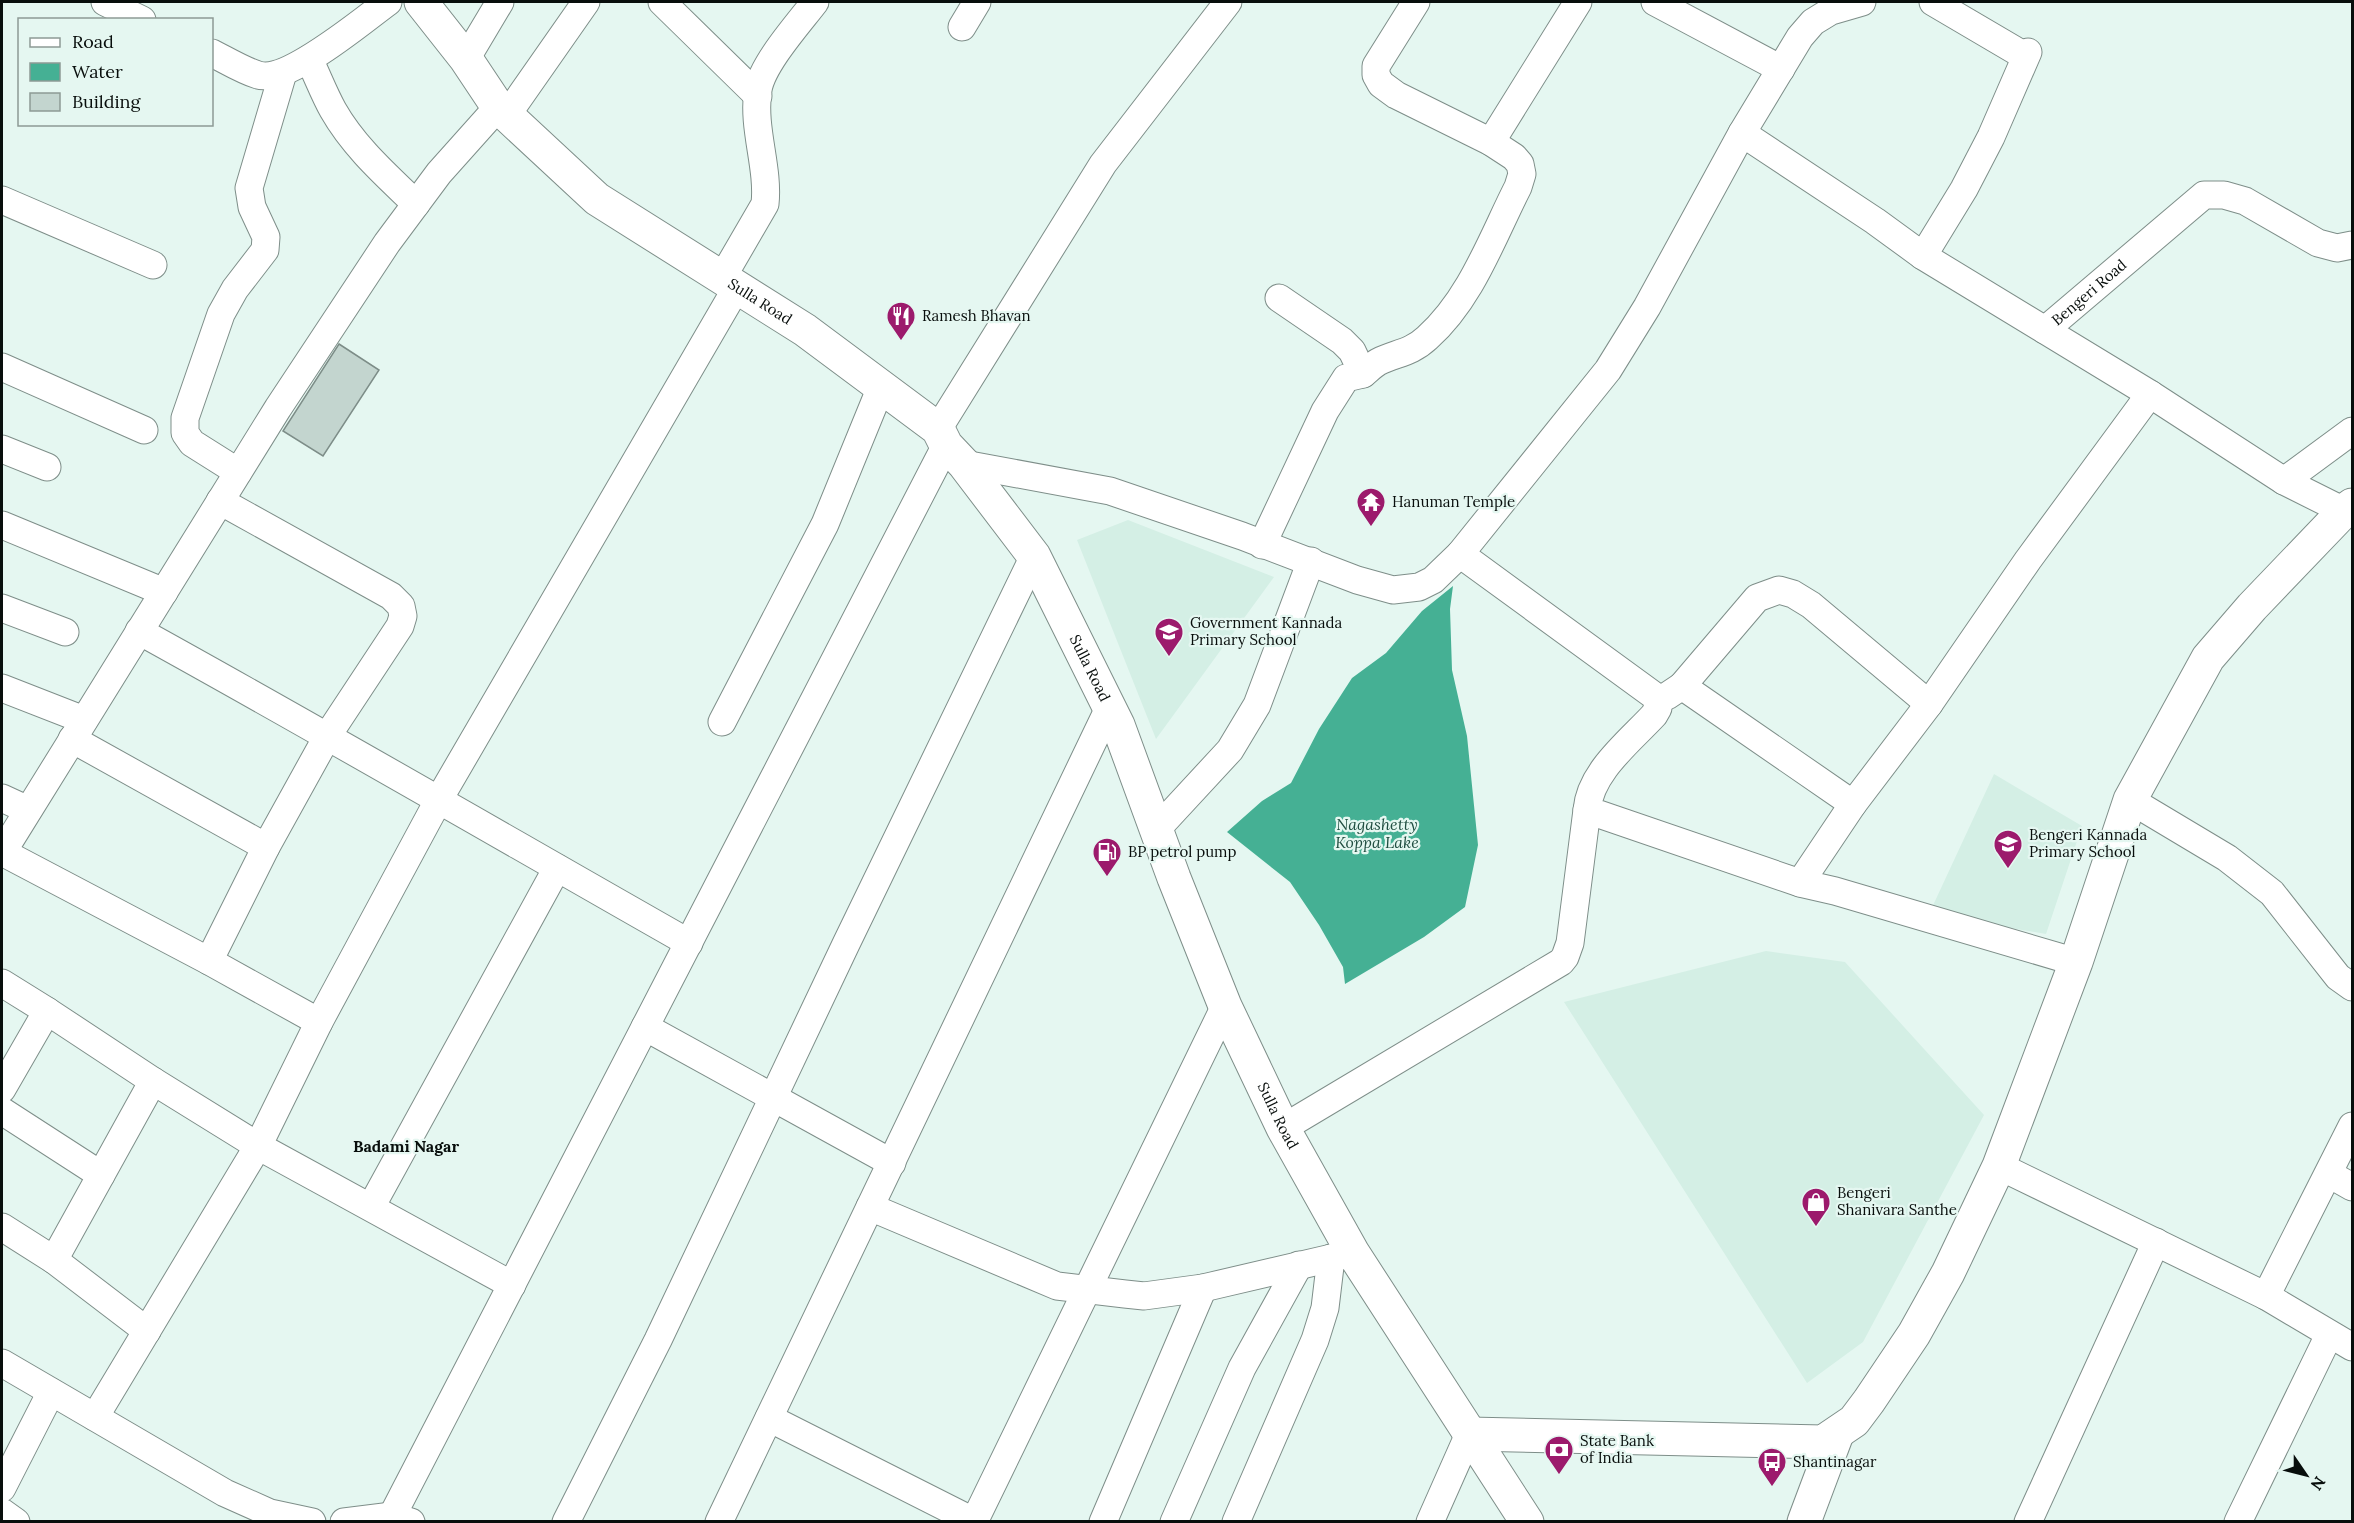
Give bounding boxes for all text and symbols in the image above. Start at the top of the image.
legend [18,18,213,126]
text: Road [72,30,114,53]
text: Water [72,60,123,83]
text: Building [72,90,142,113]
street label: Bengeri Road [2047,255,2130,329]
street label: Sulla Road [725,274,796,328]
restaurant icon: Ramesh Bhavan [885,300,917,342]
place label: Ramesh Bhavan [922,306,1031,325]
temple icon: Hanuman Temple [1355,486,1387,528]
place label: Hanuman Temple [1392,492,1515,511]
place label: Government Kannada Primary School [1190,613,1343,649]
school or university icon: Government Kannada Primary School [1153,616,1185,658]
street label: Sulla Road [1066,631,1115,704]
water label: Nagashetty Koppa Lake [1335,814,1419,852]
place label: Bengeri Kannada Primary School [2029,825,2147,861]
school or university icon: Bengeri Kannada Primary School [1992,828,2024,870]
fuel station icon: BP petrol pump [1091,836,1123,878]
place label: BP petrol pump [1128,842,1237,861]
street label: Sulla Road [1254,1079,1303,1152]
district label: Badami Nagar [353,1136,459,1156]
place label: Bengeri Shanivara Santhe [1837,1183,1957,1219]
shop icon: Bengeri Shanivara Santhe [1800,1186,1832,1228]
place label: State Bank of India [1580,1431,1654,1467]
bank icon: State Bank of India [1543,1434,1575,1476]
north arrow [2276,1445,2336,1505]
bus stop icon: Shantinagar [1756,1446,1788,1488]
place label: Shantinagar [1793,1452,1877,1471]
text: N [2307,1473,2330,1494]

